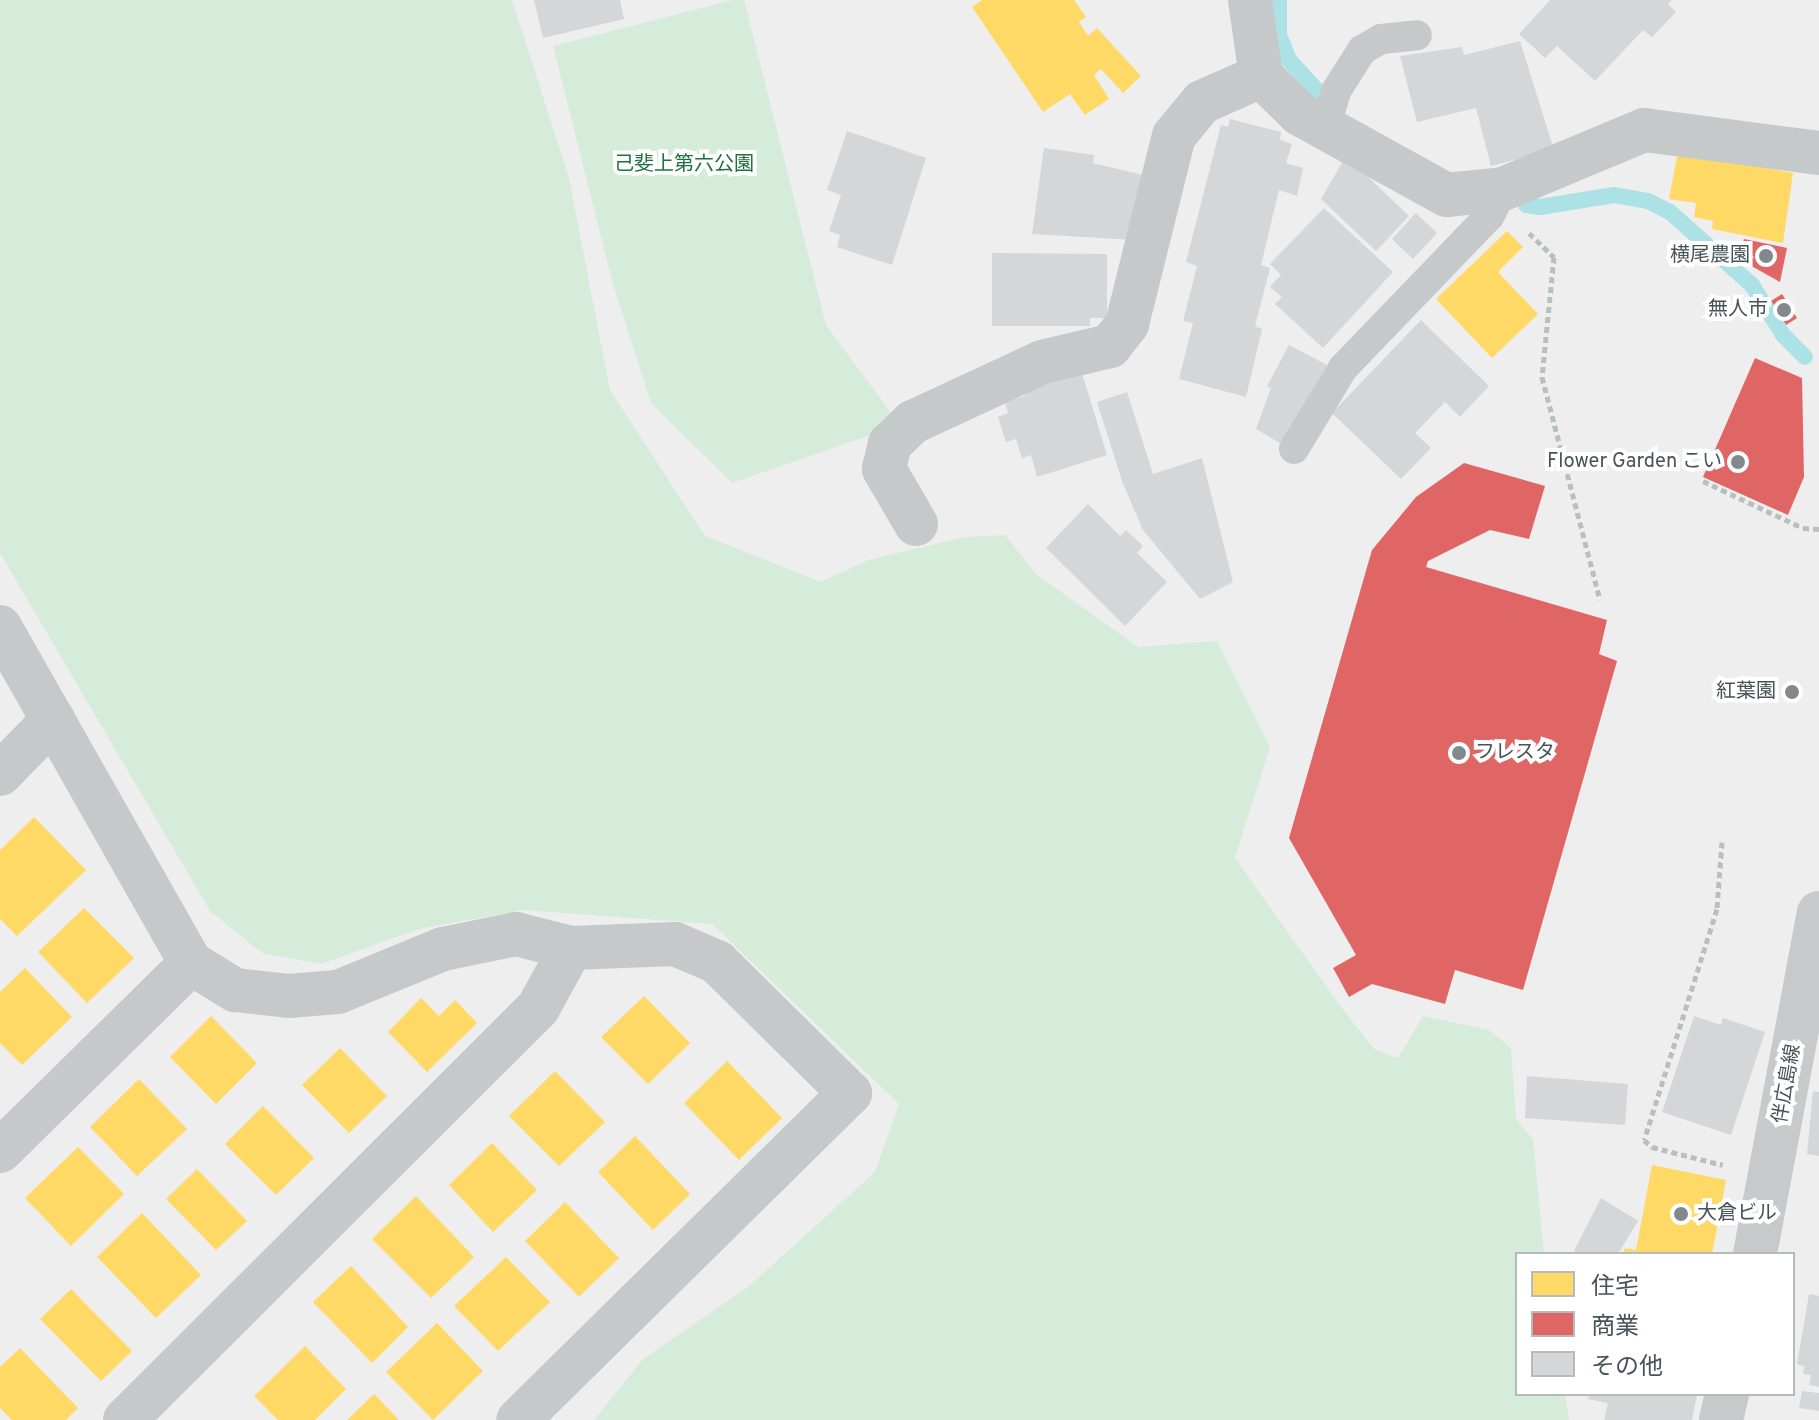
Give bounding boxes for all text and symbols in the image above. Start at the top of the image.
park label: 己斐上第六公園 [614,153,754,177]
place label: 横尾農園 [1670,244,1750,268]
marker: 横尾農園 [1757,247,1775,265]
place label: 無人市 [1708,298,1768,322]
marker: 無人市 [1775,301,1793,319]
place label: Flower Garden こい [1547,450,1722,474]
marker: Flower Garden こい [1729,453,1747,471]
place label: 紅葉園 [1716,680,1776,704]
marker: 紅葉園 [1783,683,1801,701]
place label: フレスタ [1475,741,1555,765]
marker: フレスタ [1450,744,1468,762]
street label: 伴広島線 [1769,1043,1807,1125]
place label: 大倉ビル [1697,1202,1777,1226]
marker: 大倉ビル [1672,1205,1690,1223]
legend [1515,1252,1795,1396]
text: 住宅 [1591,1273,1639,1303]
text: 商業 [1591,1313,1639,1343]
text: その他 [1591,1353,1663,1383]

